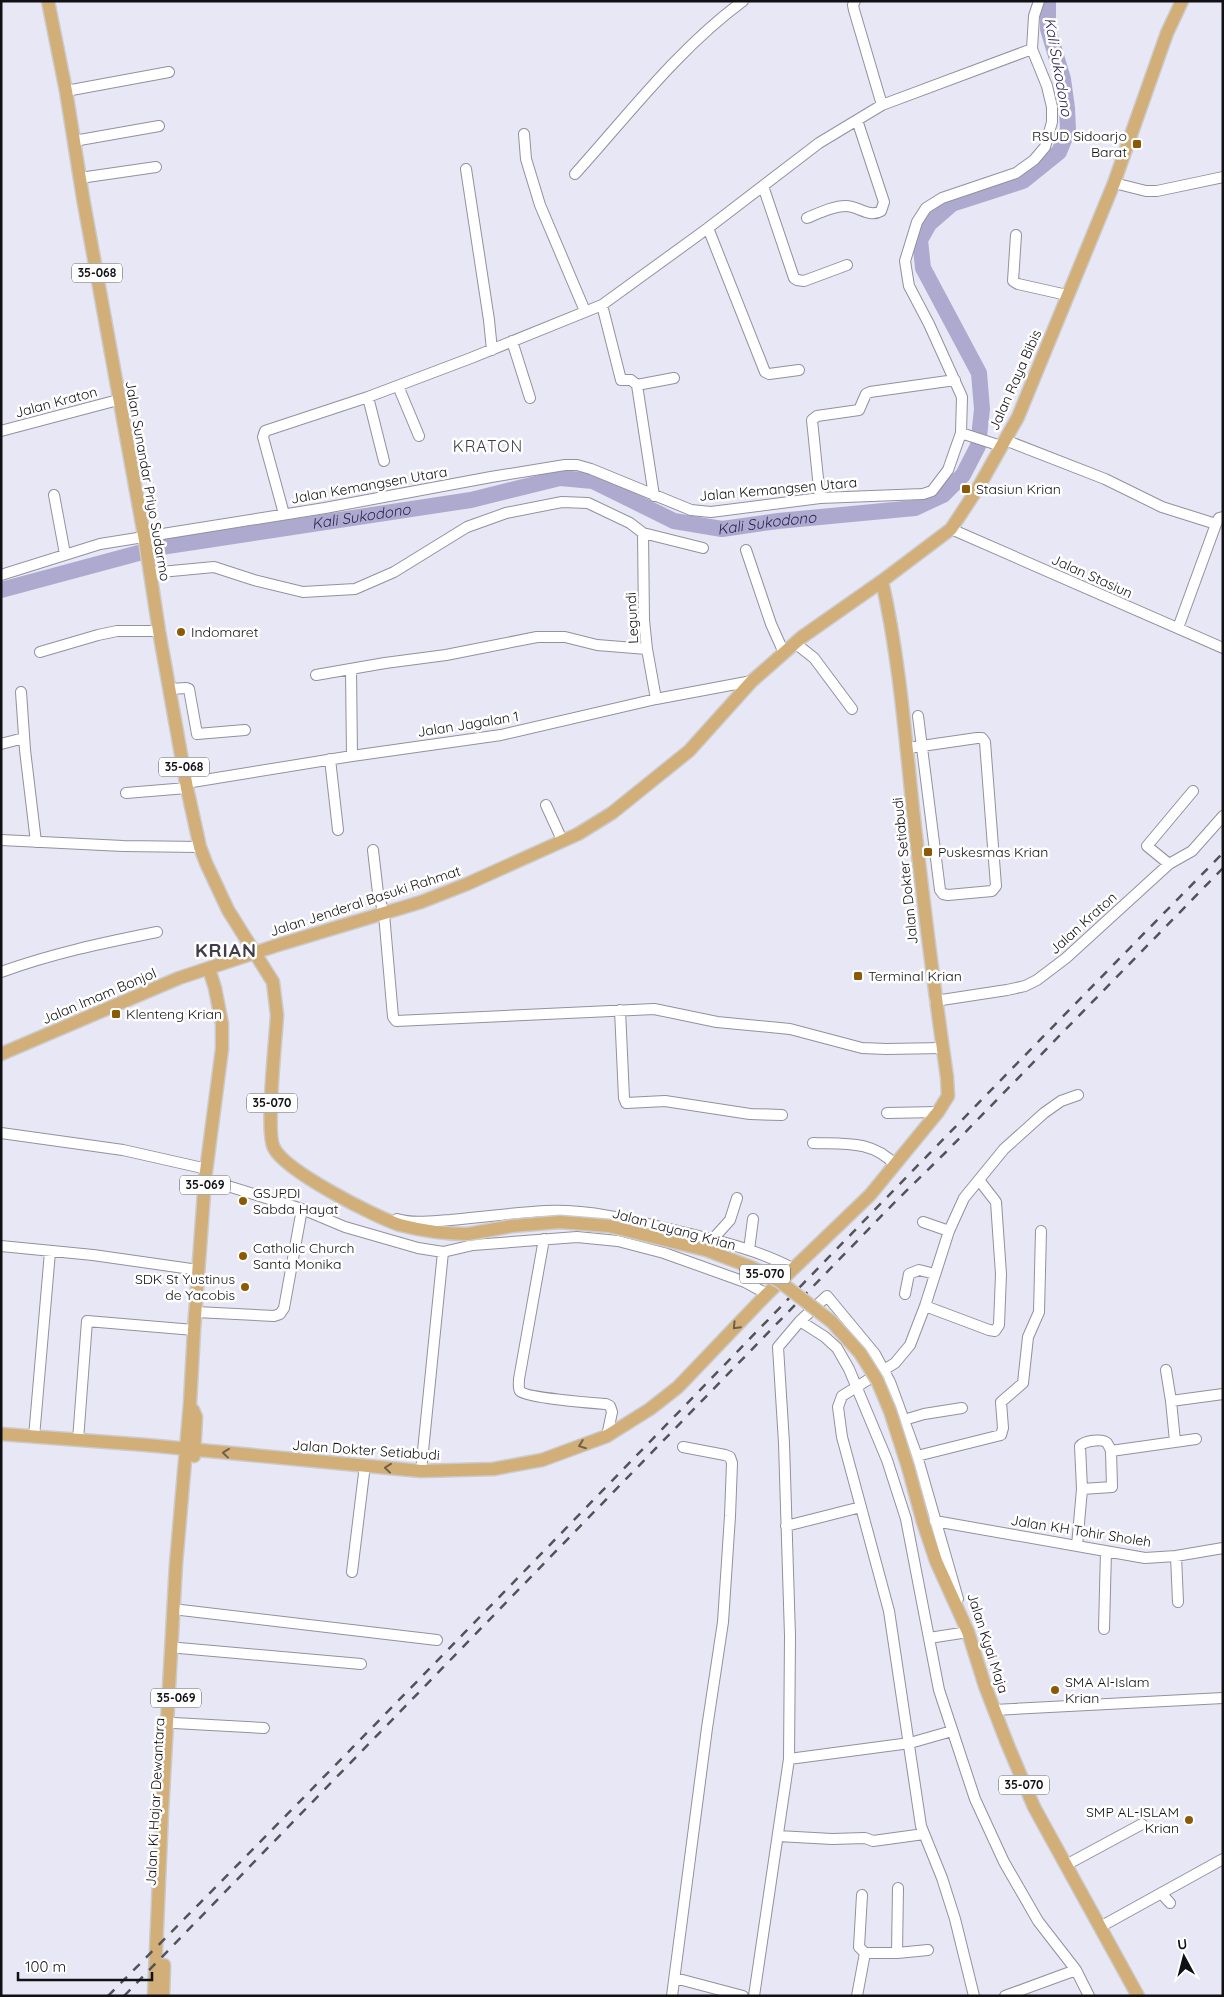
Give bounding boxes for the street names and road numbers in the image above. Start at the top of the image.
road number: 35-068 [72,264,122,282]
street label: Jalan Raya Bibis [985,327,1045,433]
street label: Jalan Sunandar Priyo Sudarmo [122,379,174,583]
street label: Jalan Kraton [13,382,99,422]
street label: Jalan Kemangsen Utara [289,462,449,508]
street label: Jalan Kemangsen Utara [698,473,858,505]
street label: Jalan Stasiun [1049,550,1135,602]
street label: Legundi [622,592,642,644]
street label: Jalan Jagalan 1 [416,707,520,741]
road number: 35-068 [159,758,209,776]
street label: Jalan Dokter Setiabudi [888,796,922,946]
street label: Jalan Jenderal Basuki Rahmat [267,862,463,940]
street label: Jalan Kraton [1046,888,1120,958]
street label: Jalan Imam Bonjol [39,964,159,1028]
road number: 35-070 [247,1094,297,1112]
road number: 35-069 [180,1176,230,1194]
street label: Jalan Layang Krian [610,1204,738,1254]
road number: 35-070 [740,1264,790,1284]
street label: Jalan Dokter Setiabudi [292,1436,440,1464]
street label: Jalan KH Tohir Sholeh [1009,1511,1153,1551]
street label: Jalan Kyai Maja [963,1590,1013,1696]
road number: 35-069 [151,1689,201,1708]
street label: Jalan Ki Hajar Dewantara [142,1717,168,1887]
road number: 35-070 [999,1776,1049,1794]

